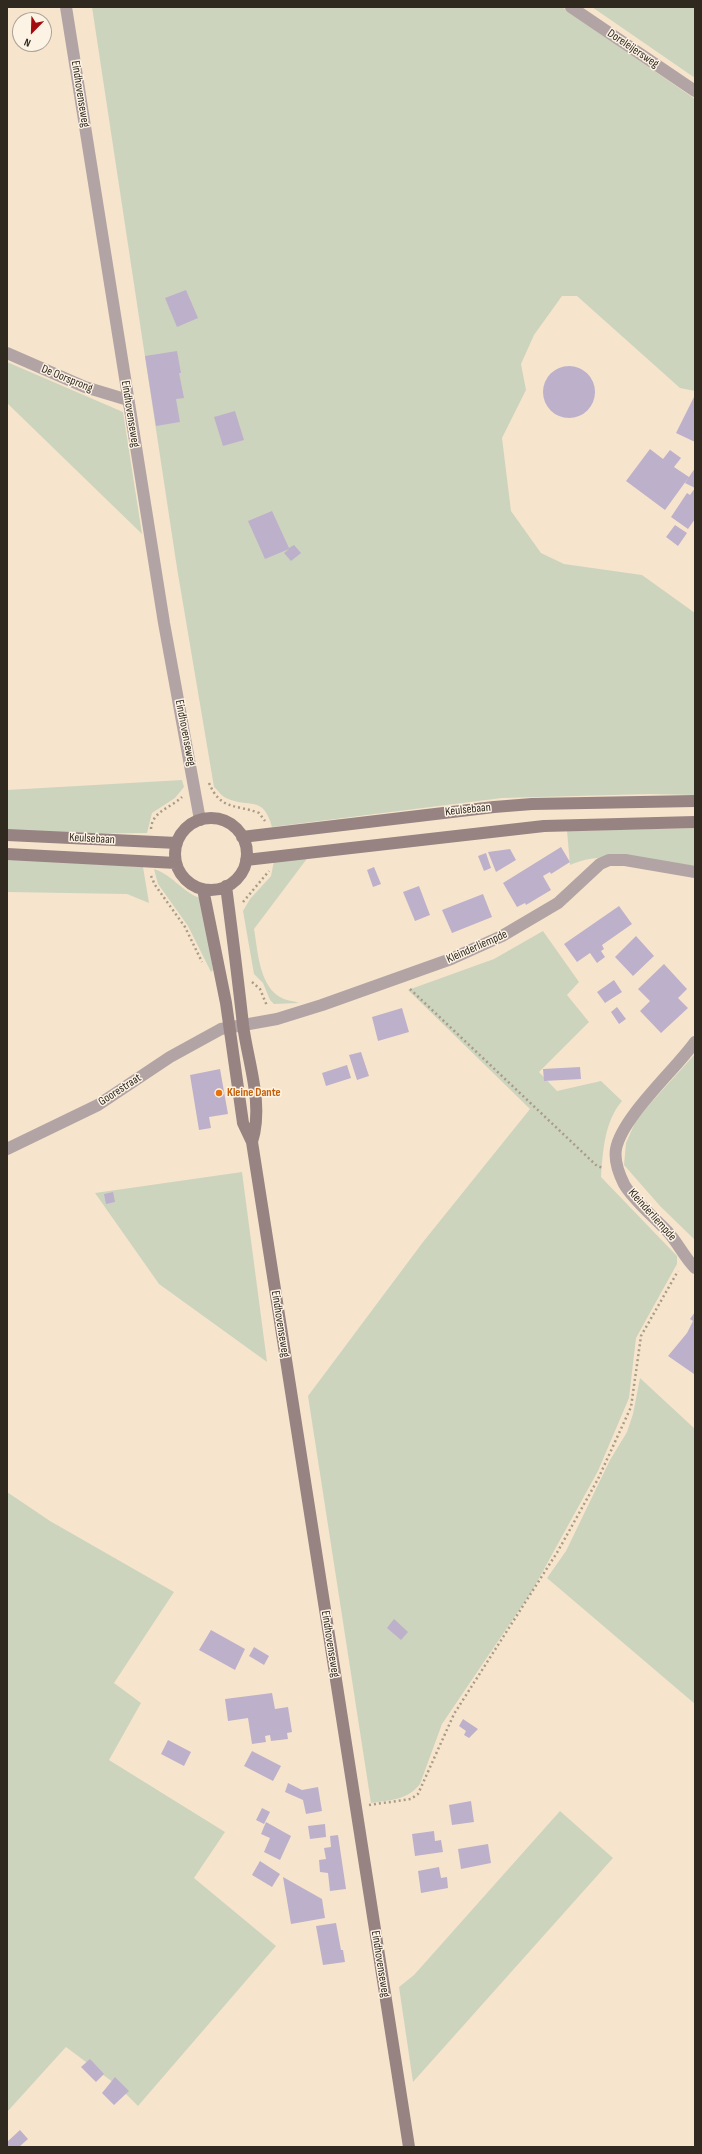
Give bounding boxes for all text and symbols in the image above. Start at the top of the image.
north arrow [12,12,52,52]
street label: Doreleijersweg [604,27,662,71]
text: N [22,35,33,50]
street label: Eindhovenseweg [68,60,92,128]
street label: De Oorsprong [39,362,95,396]
street label: Eindhovenseweg [118,380,142,448]
street label: Eindhovenseweg [172,699,198,767]
street label: Keulsebaan [444,800,492,820]
street label: Keulsebaan [69,831,115,847]
street label: Kleinderliempde [444,927,510,967]
street label: Goorestraat [96,1071,144,1109]
place label: Kleine Dante [227,1086,281,1100]
marker: Kleine Dante [214,1088,224,1098]
street label: Kleinderliempde [625,1186,679,1244]
street label: Eindhovenseweg [268,1290,292,1358]
street label: Eindhovenseweg [318,1610,342,1678]
street label: Eindhovenseweg [368,1930,392,1998]

